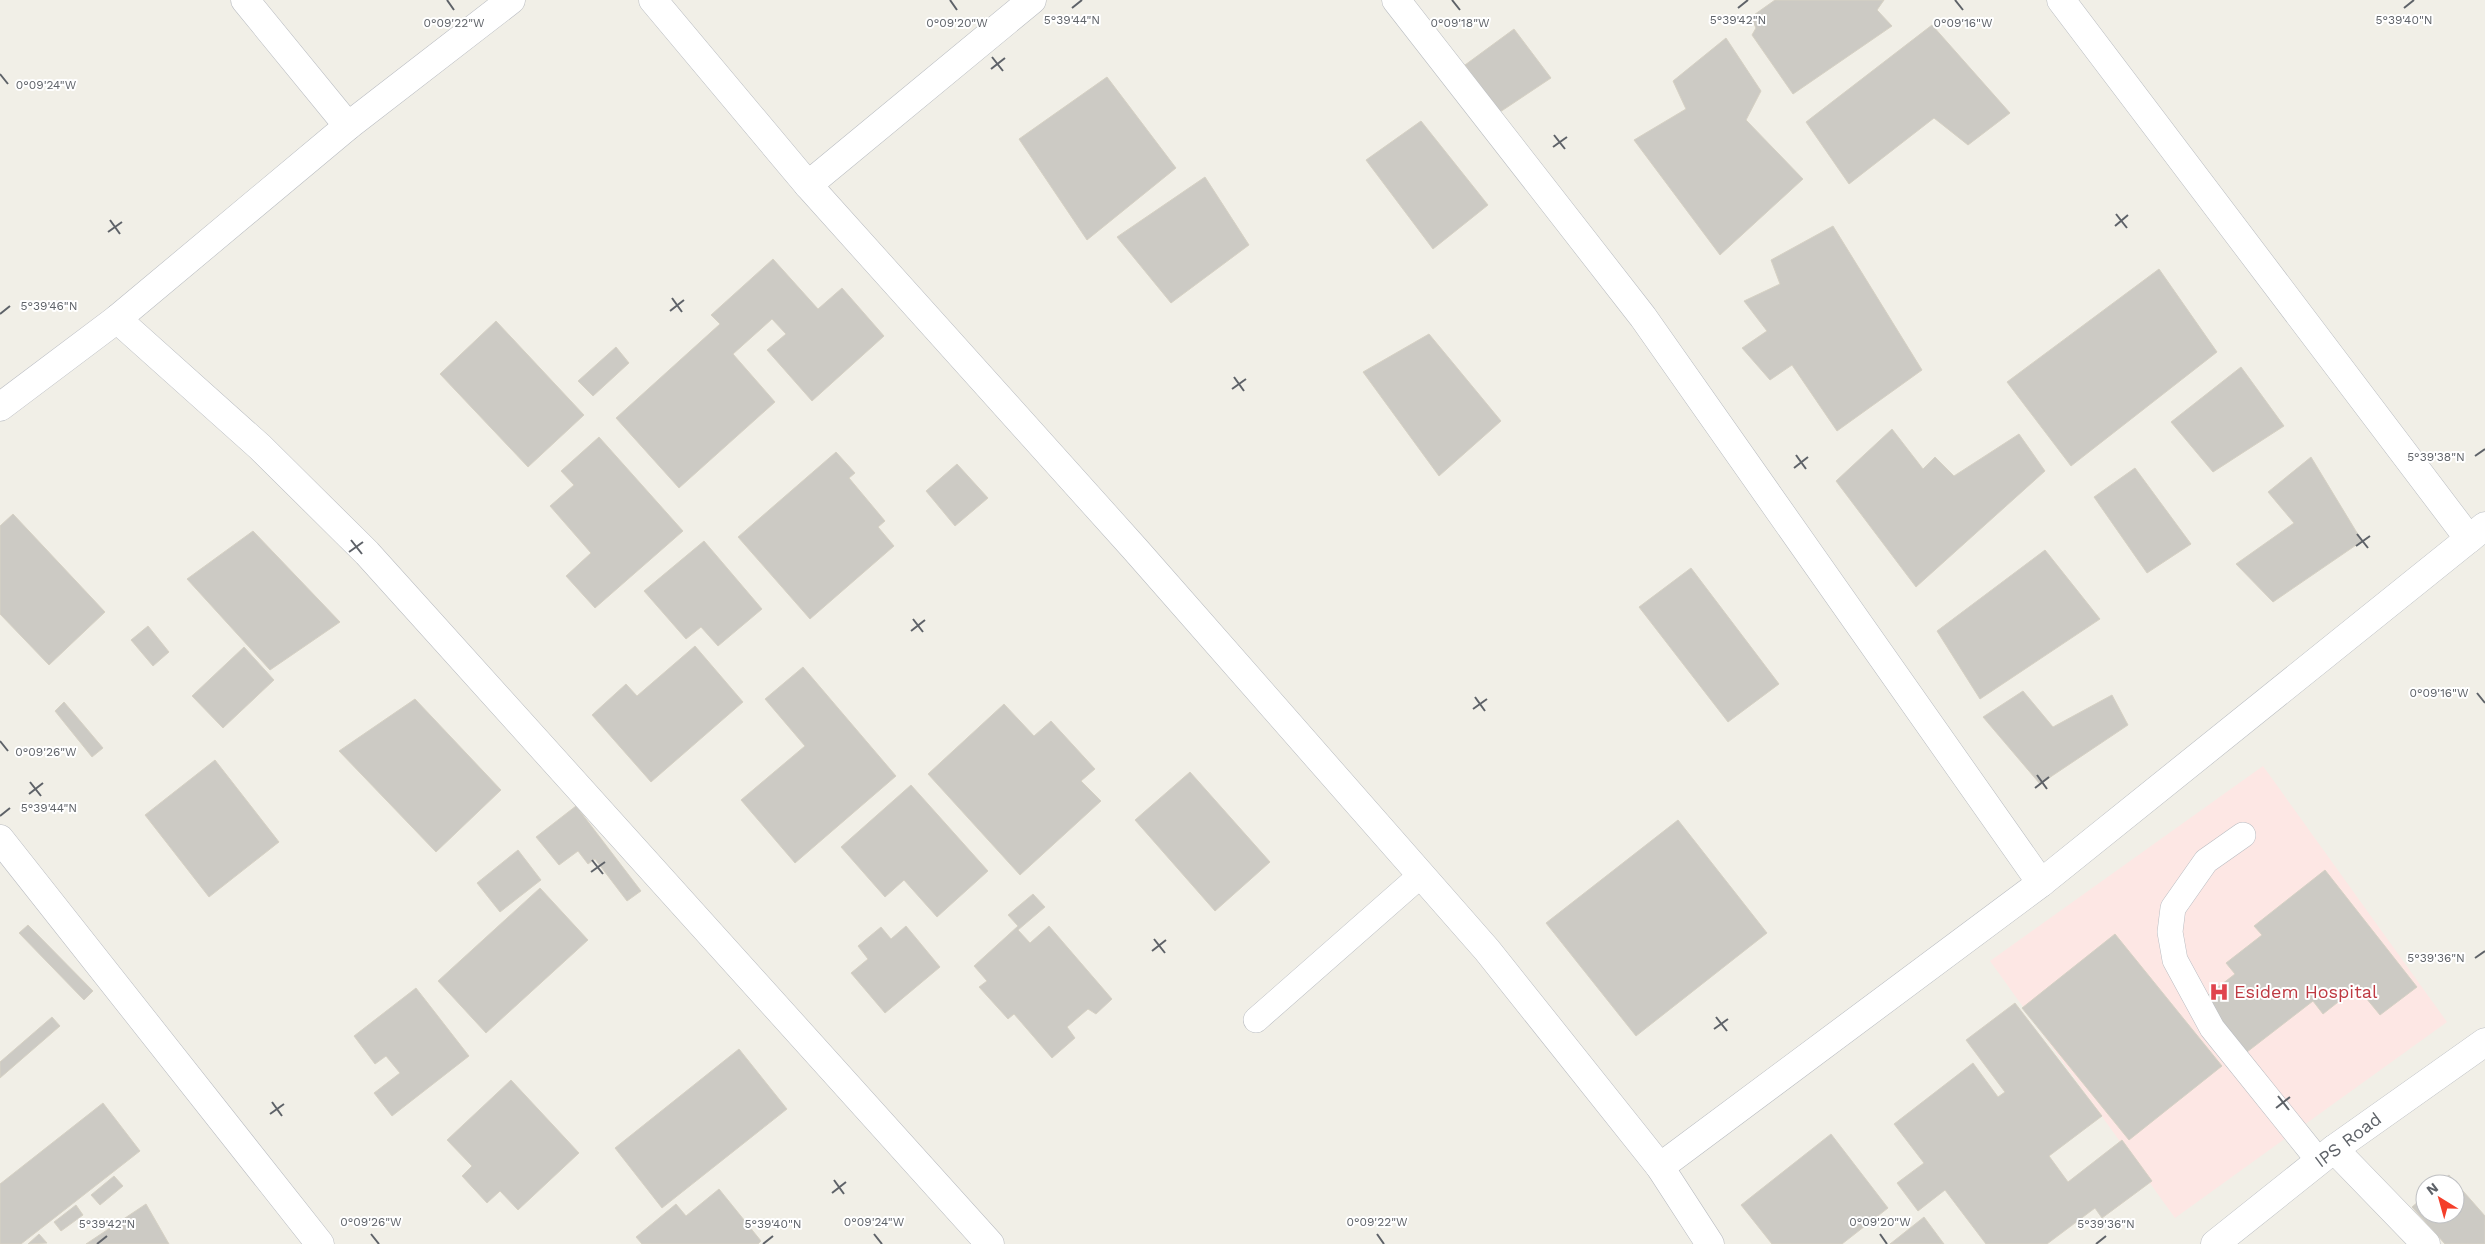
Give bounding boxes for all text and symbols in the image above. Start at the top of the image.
text: 5°39'44"N [1044,13,1100,27]
text: 5°39'42"N [1710,13,1766,27]
text: 5°39'40"N [2375,13,2433,27]
text: 0°09'22"W [423,16,485,30]
text: 0°09'20"W [926,16,988,30]
text: 0°09'18"W [1430,16,1490,30]
text: 0°09'16"W [1933,16,1993,30]
text: 0°09'24"W [16,78,77,92]
text: 5°39'46"N [21,299,77,313]
text: 5°39'38"N [2407,450,2465,464]
text: 0°09'16"W [2409,686,2469,700]
text: 0°09'26"W [15,745,77,759]
text: 5°39'44"N [21,801,77,815]
text: 5°39'36"N [2407,951,2465,965]
hospital icon: Esidem Hospital [2208,981,2230,1003]
place label: Esidem Hospital [2234,981,2378,1002]
street label: IPS Road [2310,1108,2385,1171]
north arrow [2415,1174,2465,1224]
text: N [2423,1179,2441,1198]
text: 0°09'26"W [340,1215,402,1229]
text: 0°09'24"W [844,1215,905,1229]
text: 0°09'22"W [1346,1215,1408,1229]
text: 0°09'20"W [1849,1215,1911,1229]
text: 5°39'42"N [79,1217,135,1231]
text: 5°39'40"N [744,1217,802,1231]
text: 5°39'36"N [2077,1217,2135,1231]

